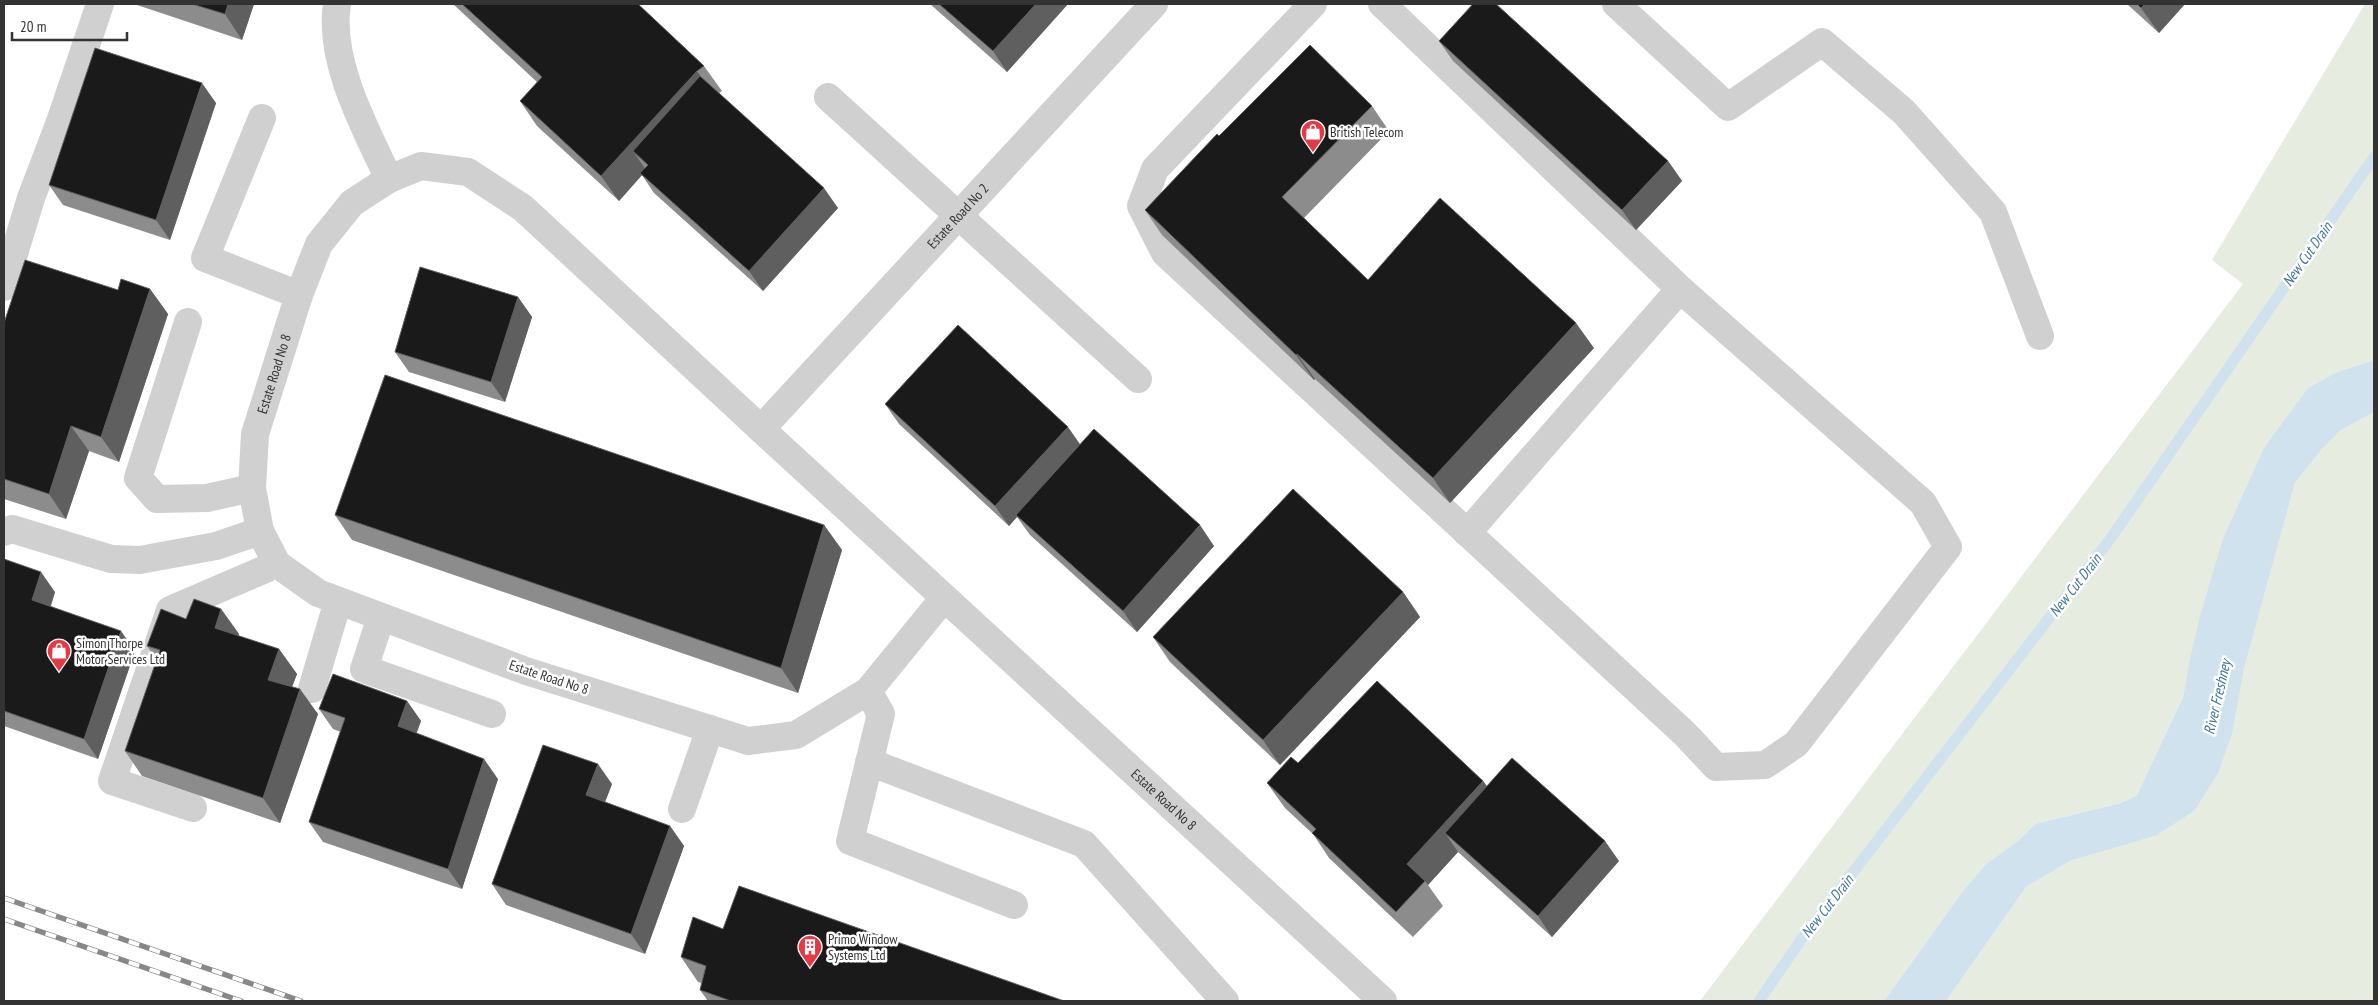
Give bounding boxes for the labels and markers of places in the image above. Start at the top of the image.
shop icon: British Telecom [1300,119,1326,153]
place label: British Telecom [1330,123,1403,141]
place label: Simon Thorpe Motor Services Ltd [76,634,165,668]
shop icon: Simon Thorpe Motor Services Ltd [46,638,72,672]
place label: Primo Window Systems Ltd [828,930,898,964]
building icon: Primo Window Systems Ltd [797,934,823,968]

